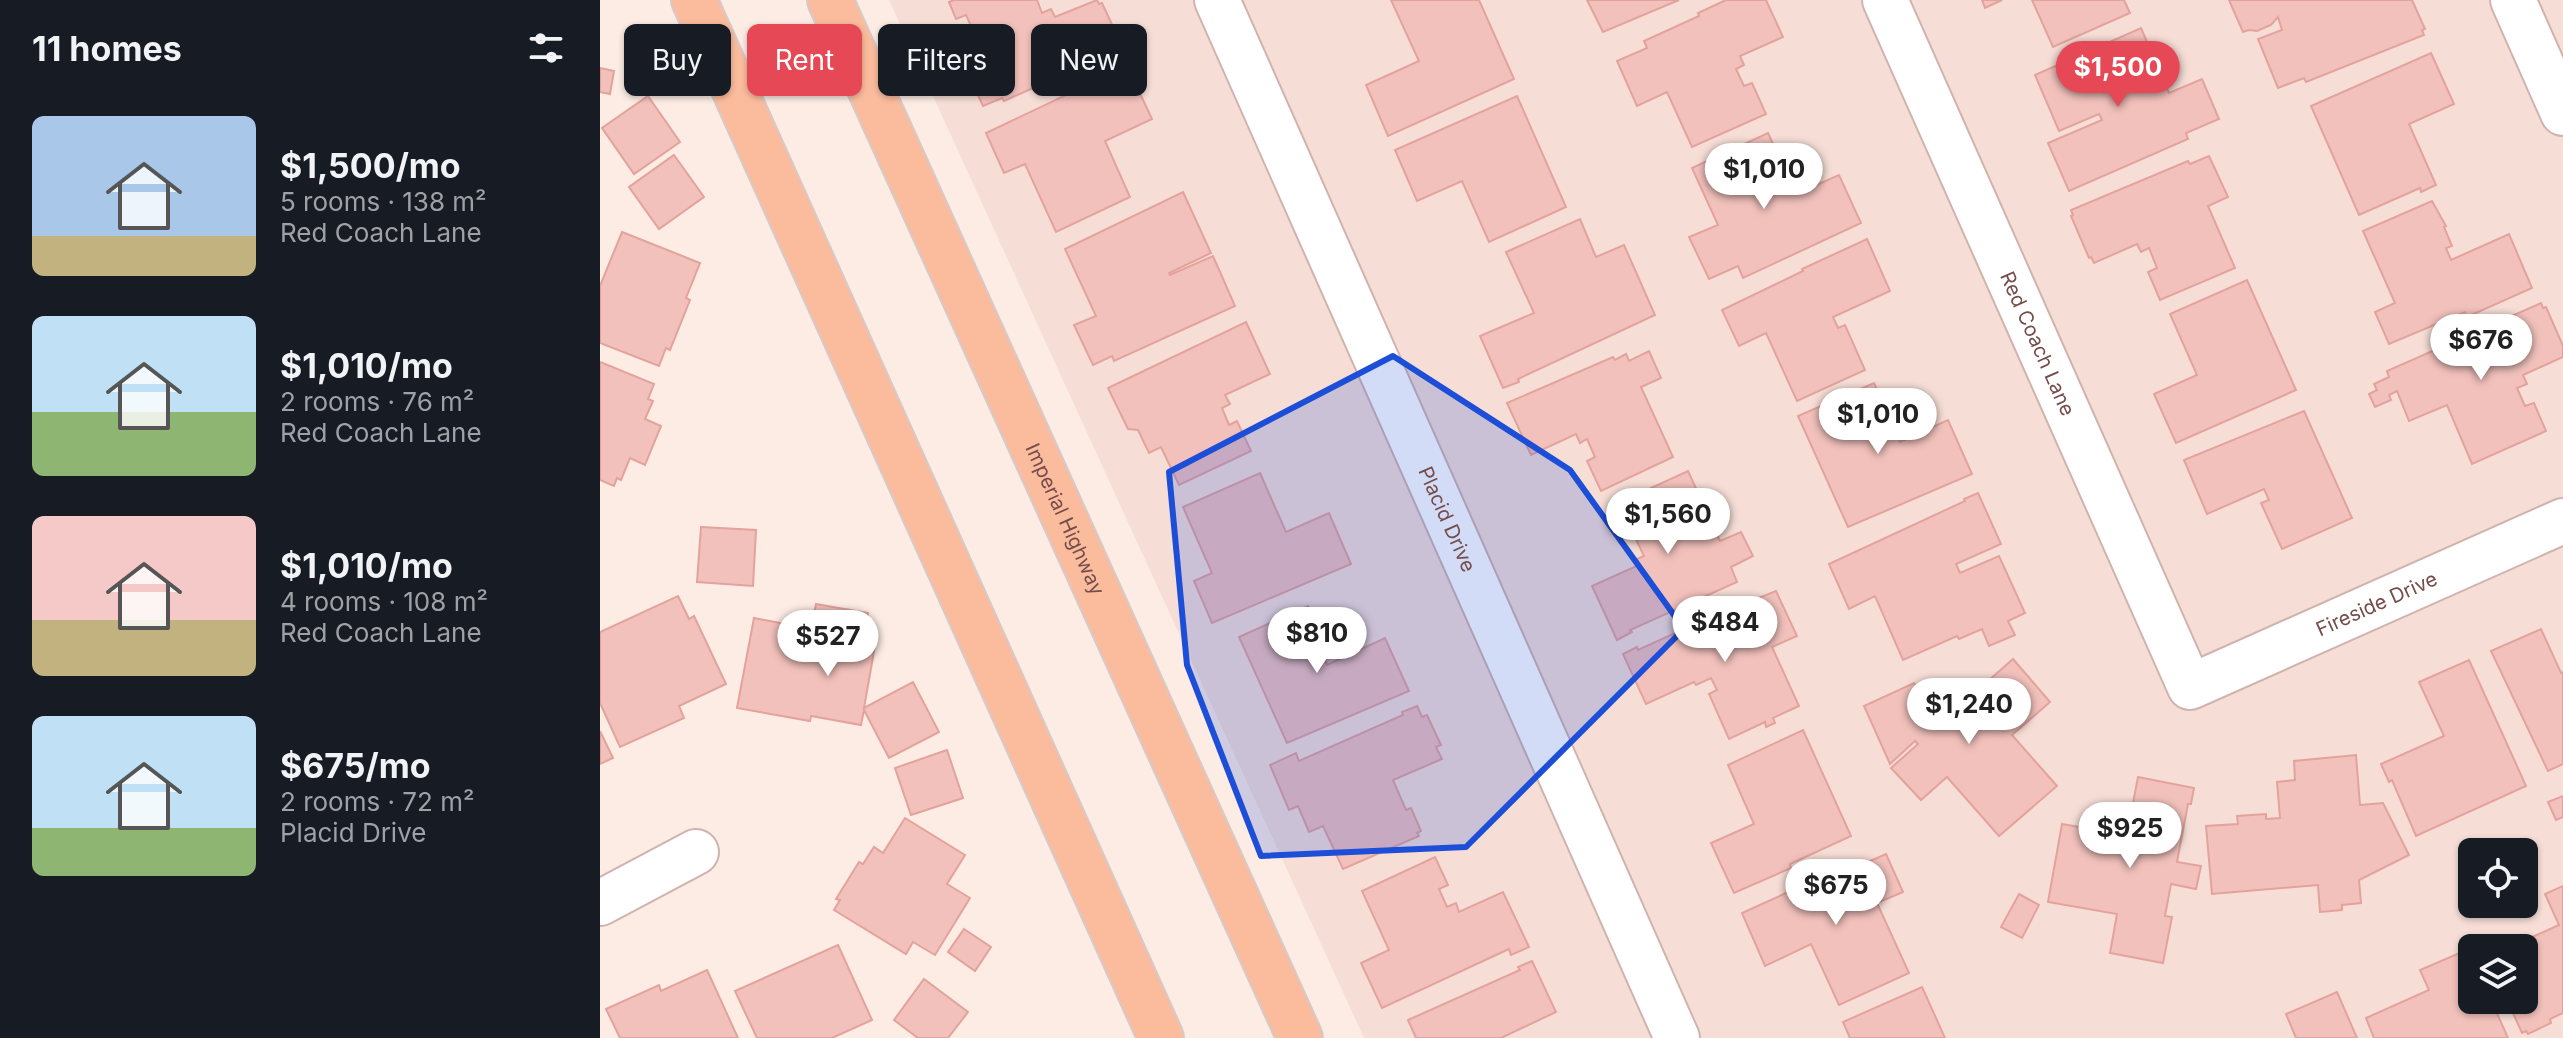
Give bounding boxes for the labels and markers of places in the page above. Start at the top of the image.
pin: $1,500 [2053,41,2183,109]
pin: $1,010 [1699,143,1829,211]
pin: $676 [2434,314,2528,382]
pin: $1,010 [1813,388,1943,456]
pin: $1,560 [1603,488,1733,556]
pin: $484 [1678,596,1772,664]
pin: $810 [1270,607,1364,675]
pin: $527 [781,610,875,678]
pin: $1,240 [1904,678,2034,746]
pin: $925 [2083,802,2177,870]
pin: $675 [1789,859,1883,927]

